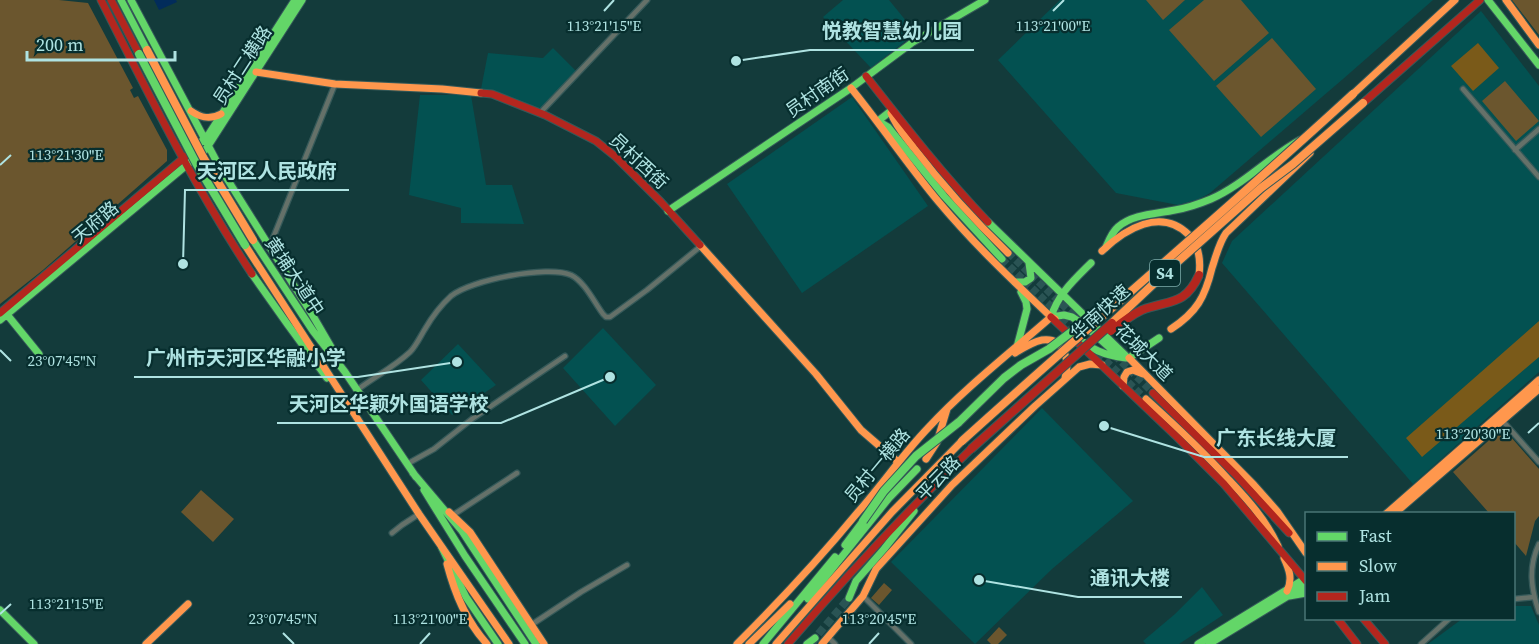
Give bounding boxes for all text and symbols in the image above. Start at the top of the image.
callout: 悦教智慧幼儿园 [810,12,974,50]
text: 113°21'15"E [567,15,641,36]
text: 113°21'00"E [1016,15,1090,36]
text: 悦教智慧幼儿园 [822,17,962,45]
street label: 员村二横路 [207,20,277,110]
scale bar [27,24,176,62]
text: 200 m [36,32,83,57]
street label: 员村南街 [780,61,854,123]
street label: 员村西街 [604,127,674,195]
text: 113°21'30"E [29,144,103,165]
callout: 天河区人民政府 [185,152,349,190]
text: 天河区人民政府 [197,157,337,185]
street label: 天府路 [66,195,124,249]
street label: 黄埔大道中 [259,232,331,320]
road number: S4 [1150,260,1180,286]
street label: 华南快速 [1065,279,1135,345]
street label: 花城大道 [1110,318,1178,386]
callout: 广州市天河区华融小学 [134,339,358,377]
text: 广州市天河区华融小学 [146,344,346,372]
text: 23°07'45"N [27,350,97,371]
callout: 天河区华颖外国语学校 [277,385,501,423]
text: 天河区华颖外国语学校 [289,390,489,418]
callout: 广东长线大厦 [1204,419,1348,457]
street label: 员村一横路 [838,422,916,508]
text: 113°20'30"E [1436,423,1510,444]
text: 广东长线大厦 [1216,424,1336,452]
street label: 平云路 [910,450,966,506]
legend [1305,512,1515,620]
text: Fast [1359,523,1392,548]
text: Slow [1359,553,1397,578]
callout: 通讯大楼 [1078,559,1182,597]
text: 通讯大楼 [1090,564,1170,592]
text: Jam [1358,583,1391,608]
text: 113°21'15"E [29,593,103,614]
text: 23°07'45"N [248,608,318,629]
text: 113°21'00"E [393,608,467,629]
text: 113°20'45"E [842,608,916,629]

